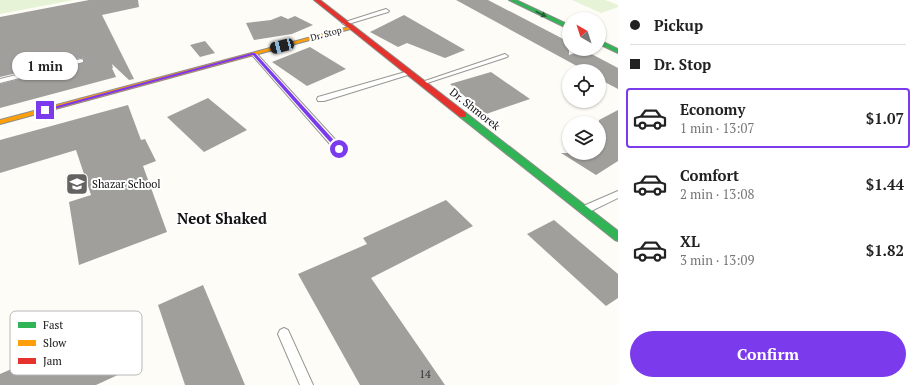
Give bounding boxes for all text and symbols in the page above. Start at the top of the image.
one-way arrow [535,11,546,17]
north arrow [562,12,606,56]
map controls [562,12,606,160]
text: Pickup [654,15,703,35]
street label: Dr. Stop [309,24,343,44]
car [269,37,295,55]
callout: 1 min [12,52,78,80]
text: Dr. Stop [654,54,711,74]
text: 1 min [27,57,63,75]
button: locate [562,64,606,108]
street label: Dr. Shmorek [447,85,503,133]
text: Economy [680,99,745,119]
icon: car [632,100,668,136]
route end [36,101,54,119]
text: $1.07 [866,108,904,128]
button: layers [562,116,606,160]
text: 1 min · 13:07 [680,119,754,137]
route start [330,140,348,158]
text: Comfort [680,165,739,185]
icon: car [632,166,668,202]
school or university icon: Shazar School [64,171,90,197]
text: $1.44 [866,174,904,194]
place label: Shazar School [92,177,161,191]
text: 2 min · 13:08 [680,185,754,203]
district label: Neot Shaked [177,208,267,228]
text: XL [680,231,700,251]
icon: car [632,232,668,268]
text: $1.82 [866,240,904,260]
text: 3 min · 13:09 [680,251,754,269]
legend [10,311,142,375]
text: Fast [43,318,63,332]
button: Confirm [630,331,906,377]
text: Slow [43,336,67,350]
text: Jam [43,354,62,368]
house number: 14 [419,367,431,381]

